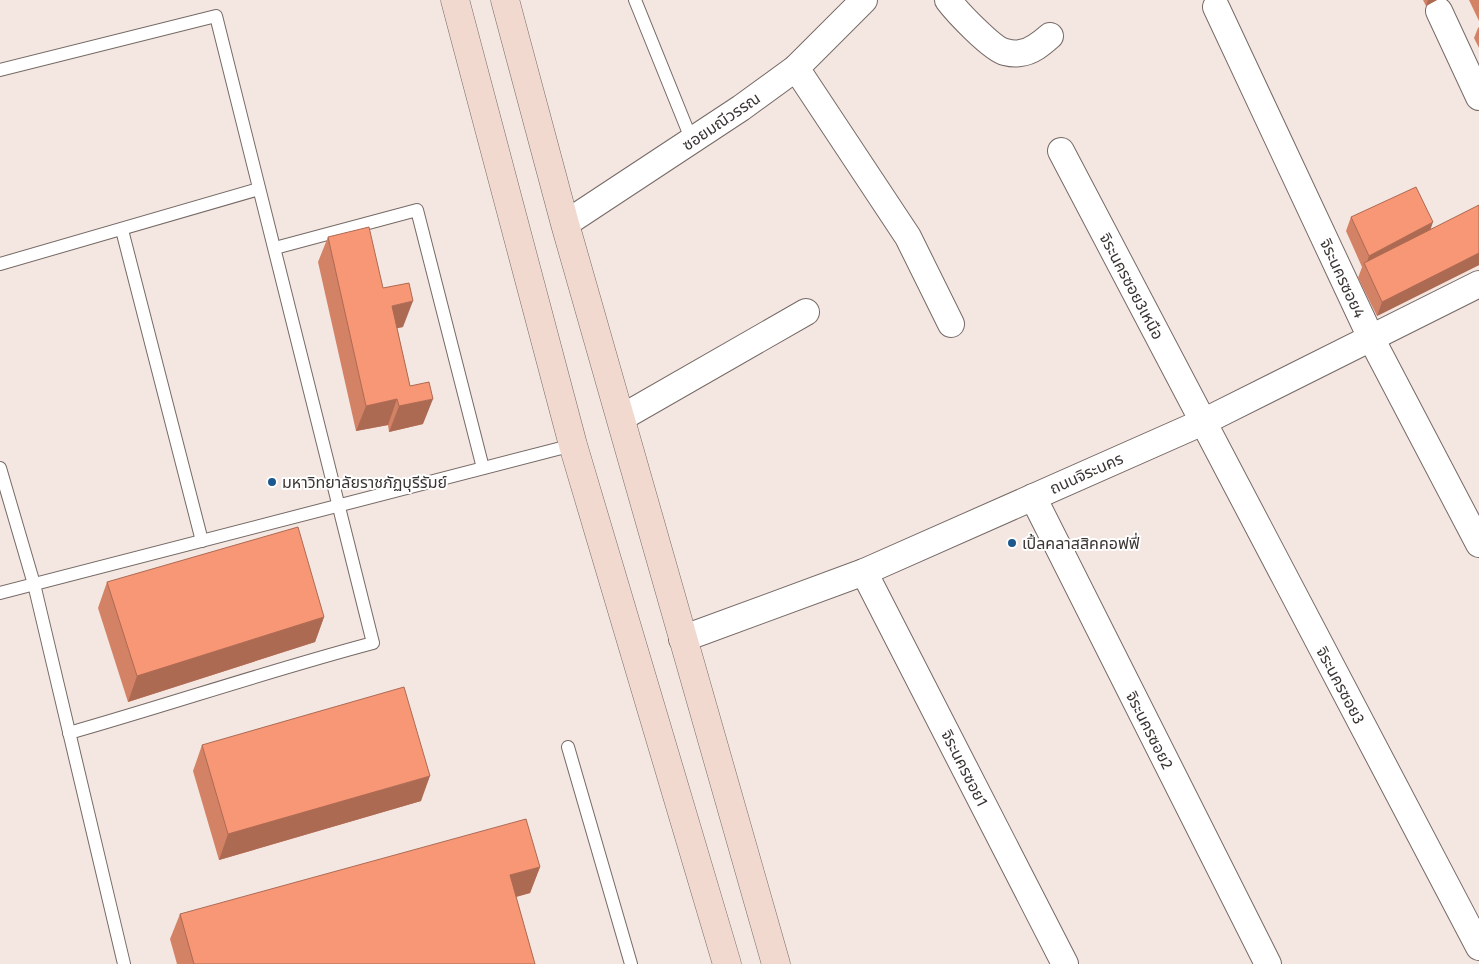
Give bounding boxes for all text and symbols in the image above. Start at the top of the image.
street label: ซอยมณีวรรณ [679,88,764,154]
street label: จิระนครซอย3เหนือ [1095,229,1168,343]
street label: จิระนครซอย4 [1316,235,1369,321]
street label: ถนนจิระนคร [1047,449,1126,498]
place label: มหาวิทยาลัยราชภัฏบุรีรัมย์ [282,473,447,492]
marker: มหาวิทยาลัยราชภัฏบุรีรัมย์ [266,476,278,488]
place label: เปิ้ลคลาสสิคคอฟฟี่ [1022,532,1140,553]
marker: เปิ้ลคลาสสิคคอฟฟี่ [1006,537,1018,549]
street label: จิระนครซอย3 [1312,643,1369,727]
street label: จิระนครซอย2 [1122,688,1177,772]
street label: จิระนครซอย1 [937,726,992,810]

